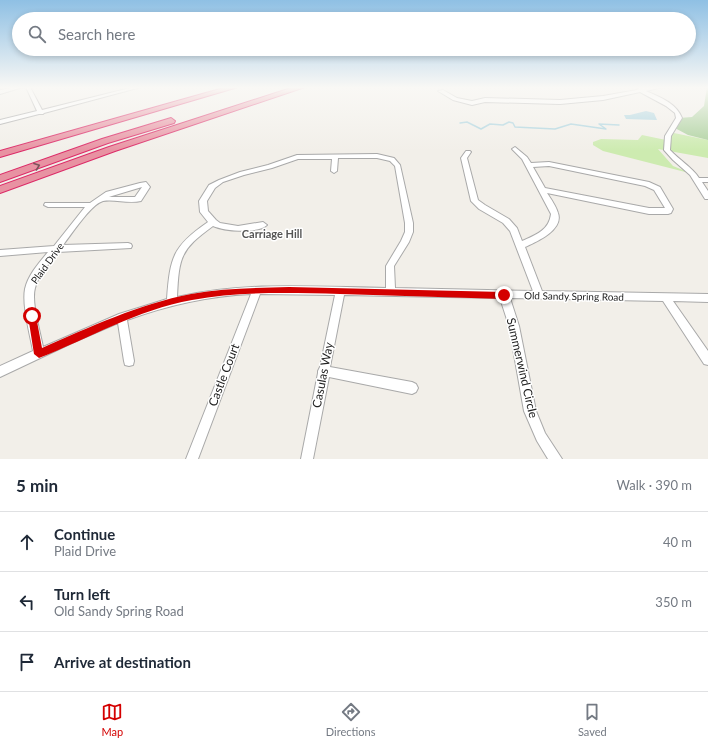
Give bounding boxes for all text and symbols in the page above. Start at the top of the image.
search box [12,12,696,56]
icon: search [26,23,48,45]
text: Search here [58,25,135,43]
one-way arrow [33,162,40,170]
district label: Carriage Hill [242,227,302,240]
street label: Plaid Drive [28,240,66,286]
route end [495,286,513,304]
street label: Old Sandy Spring Road [524,289,624,303]
route start [23,307,41,325]
street label: Summerwind Circle [504,316,541,419]
street label: Casulas Way [309,340,336,409]
street label: Castle Court [205,341,243,408]
text: 5 min [16,475,58,496]
text: Walk · 390 m [616,477,692,493]
text: Continue [54,525,115,543]
icon: ahead [16,531,38,553]
text: 40 m [663,534,692,550]
text: Plaid Drive [54,543,116,559]
text: Turn left [54,585,110,603]
icon: left [16,591,38,613]
text: 350 m [655,594,692,610]
text: Old Sandy Spring Road [54,603,184,619]
icon: arrive [16,651,38,673]
text: Arrive at destination [54,653,191,671]
tab: Map [101,701,123,738]
tab: Directions [326,701,375,738]
tab: Saved [578,701,607,738]

